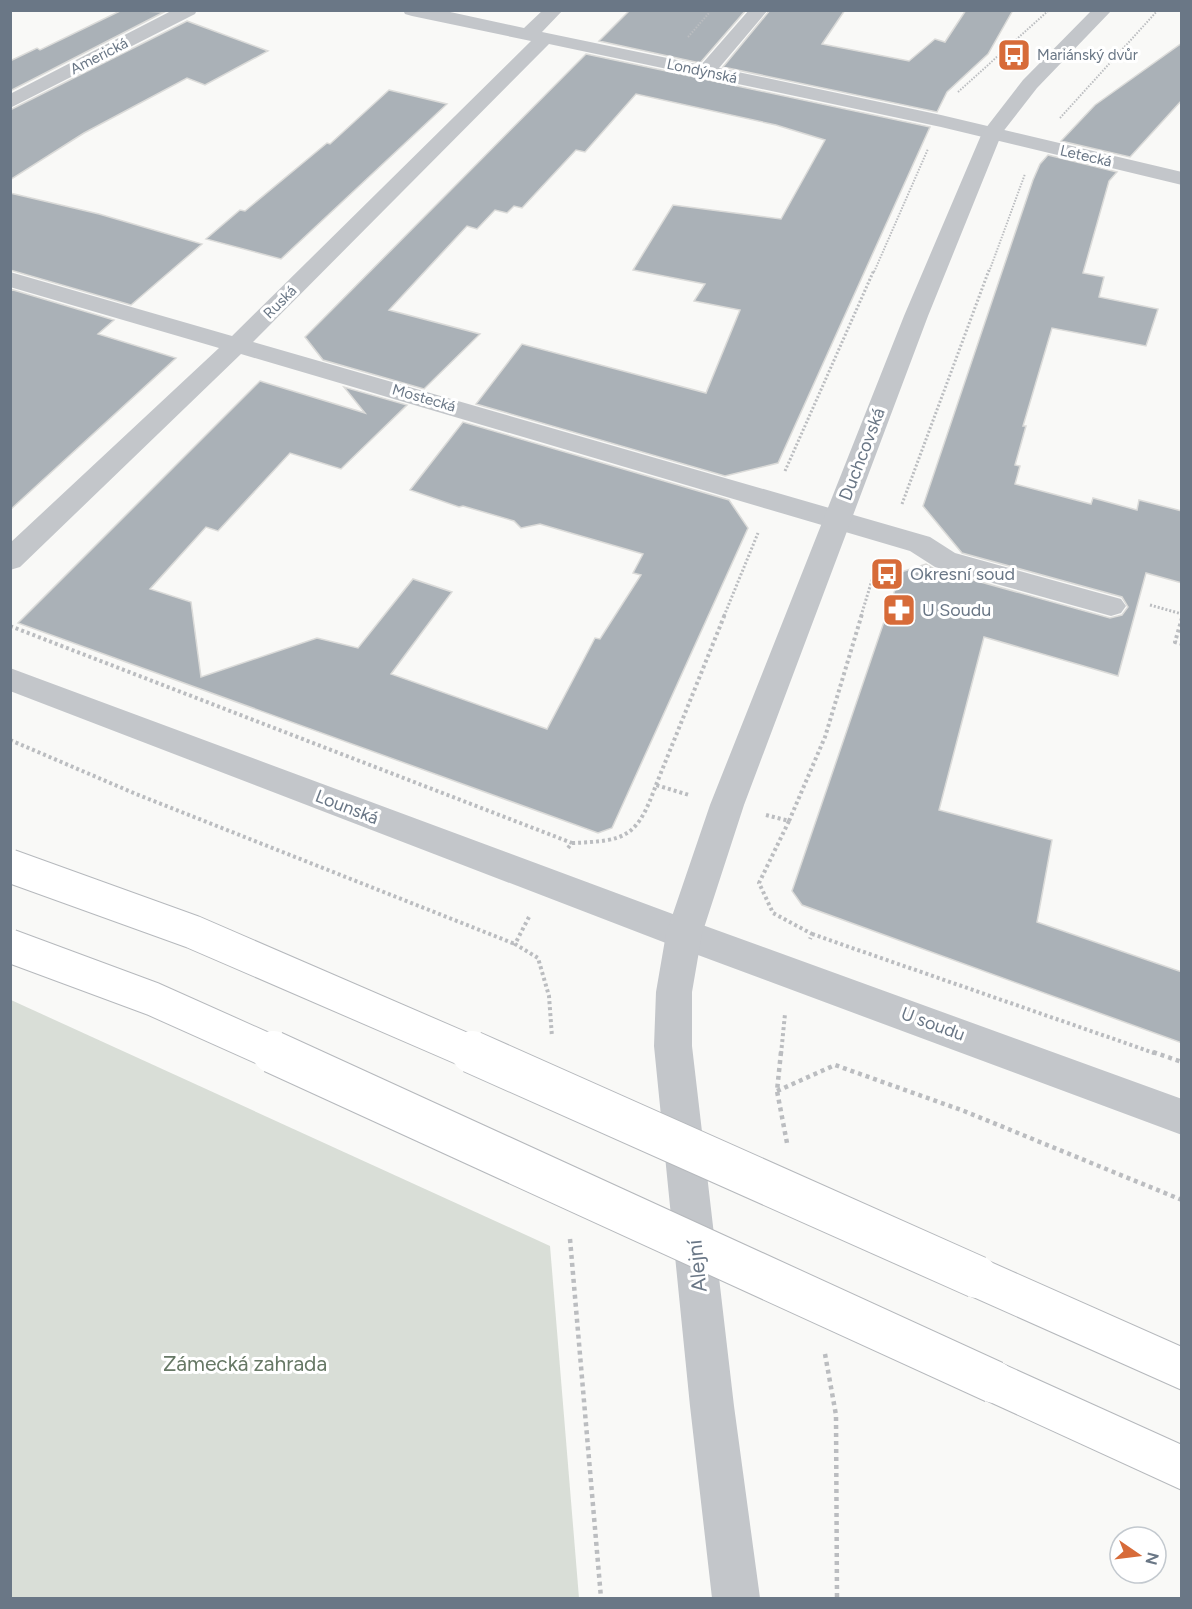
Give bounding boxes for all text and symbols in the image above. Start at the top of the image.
street label: Americká [67,34,131,78]
bus stop icon: Mariánský dvůr [996,37,1032,73]
place label: Mariánský dvůr [1037,46,1138,64]
street label: Londýnská [665,55,739,87]
street label: Letecká [1058,141,1114,171]
street label: Ruská [260,282,300,322]
street label: Mostecká [390,380,458,416]
street label: Duchcovská [834,405,890,503]
bus stop icon: Okresní soud [869,556,905,592]
place label: Okresní soud [910,563,1015,585]
pharmacy icon: U Soudu [881,592,917,628]
place label: U Soudu [922,599,991,621]
street label: Lounská [312,785,382,829]
street label: U soudu [898,1002,968,1046]
street label: Alejní [681,1237,712,1293]
park label: Zámecká zahrada [163,1351,327,1376]
north arrow [1108,1525,1168,1585]
text: N [1141,1550,1163,1567]

